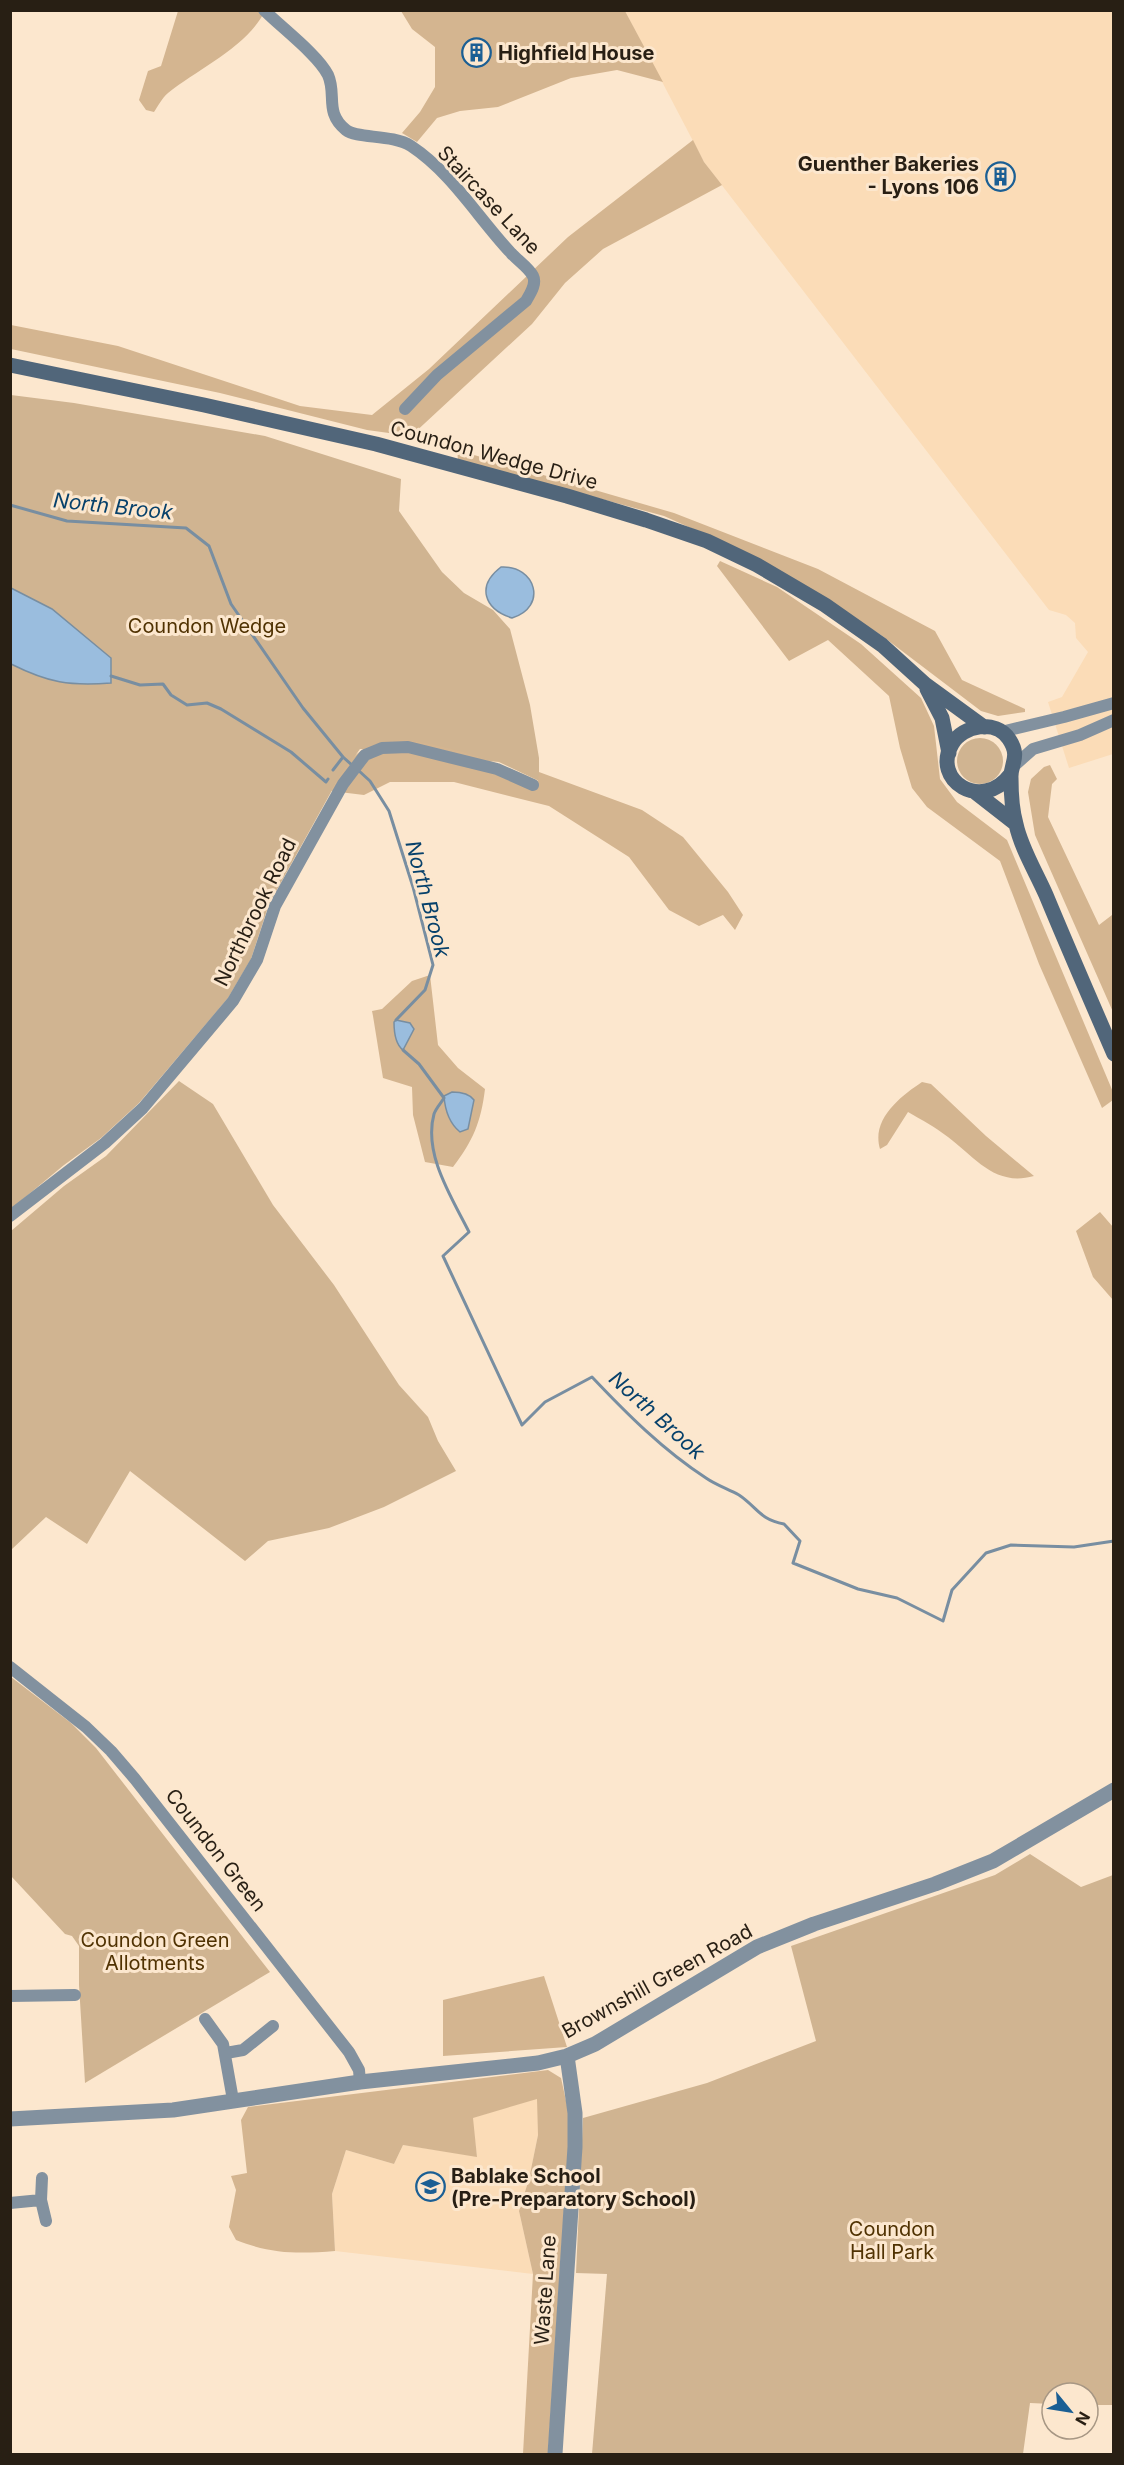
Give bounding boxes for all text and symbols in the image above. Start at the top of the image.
building icon: Highfield House [461,37,493,69]
place label: Highfield House [498,41,655,65]
street label: Staircase Lane [433,141,545,259]
place label: Guenther Bakeries - Lyons 106 [798,152,979,199]
building icon: Guenther Bakeries - Lyons 106 [984,160,1016,192]
street label: Coundon Wedge Drive [388,416,600,494]
water label: North Brook [52,487,174,525]
park label: Coundon Wedge [128,614,286,638]
street label: Northbrook Road [209,834,301,990]
water label: North Brook [400,838,456,961]
water label: North Brook [604,1366,710,1465]
street label: Coundon Green [161,1784,271,1916]
street label: Brownshill Green Road [558,1919,756,2043]
park label: Coundon Green Allotments [80,1928,230,1975]
place label: Bablake School (Pre-Preparatory School) [451,2164,697,2211]
school or university icon: Bablake School (Pre-Preparatory School) [414,2171,446,2203]
park label: Coundon Hall Park [849,2217,935,2264]
street label: Waste Lane [529,2234,561,2346]
north arrow [1040,2381,1100,2441]
text: N [1071,2408,1095,2429]

